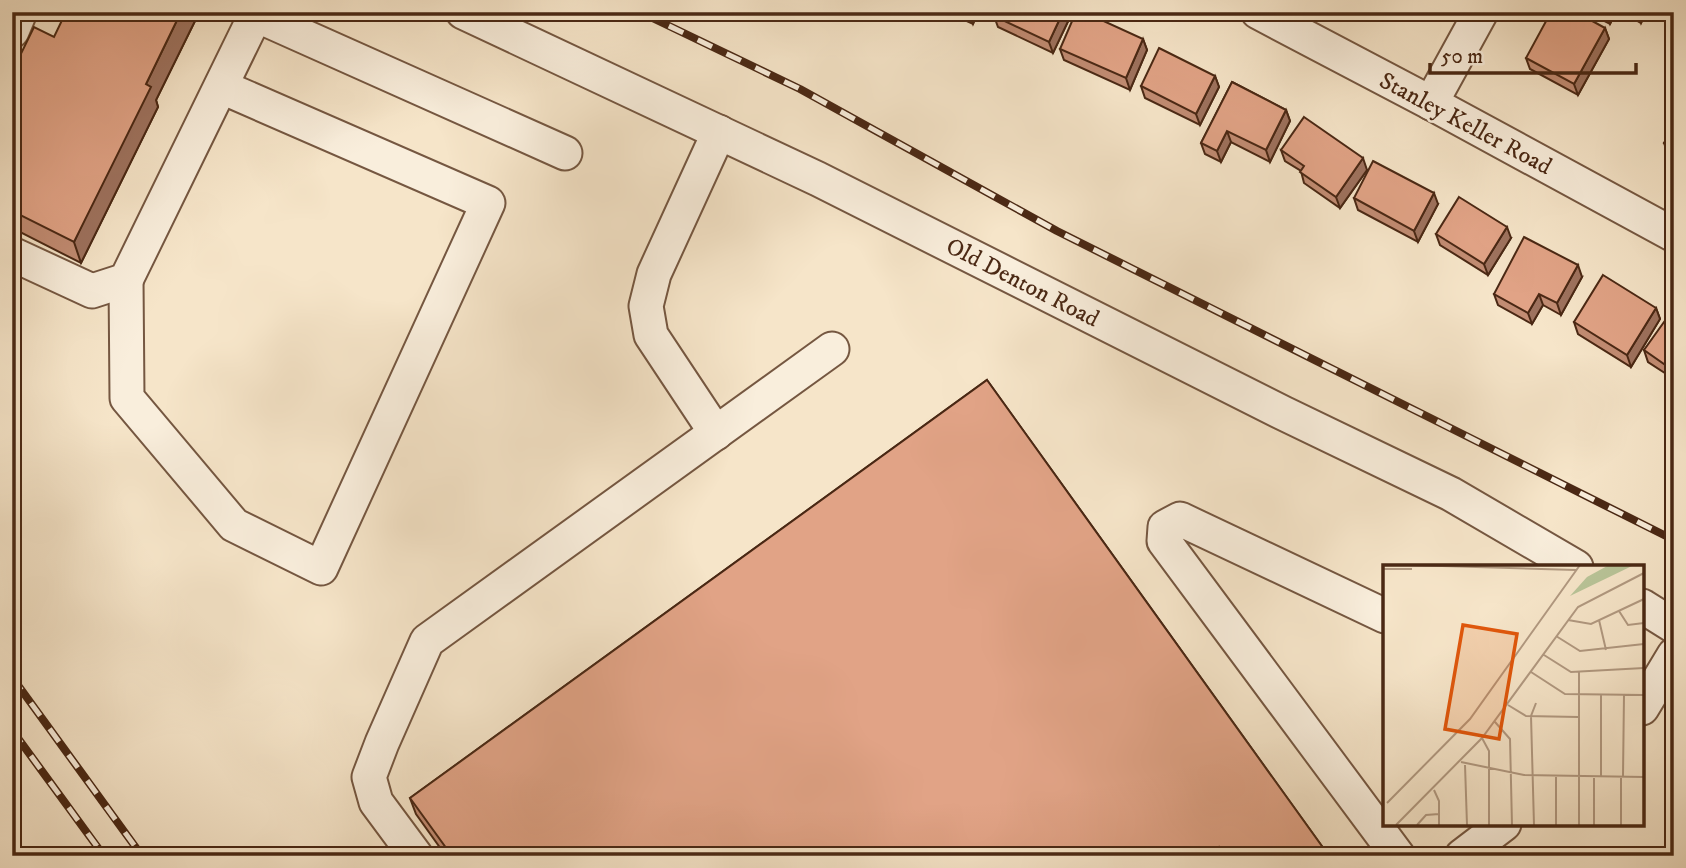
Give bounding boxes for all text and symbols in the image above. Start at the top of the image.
scale bar [1430,32,1637,76]
text: 50 m [1441,44,1483,70]
street label: Stanley Keller Road [1374,66,1557,182]
street label: Old Denton Road [941,231,1104,334]
inset map [1383,565,1644,826]

